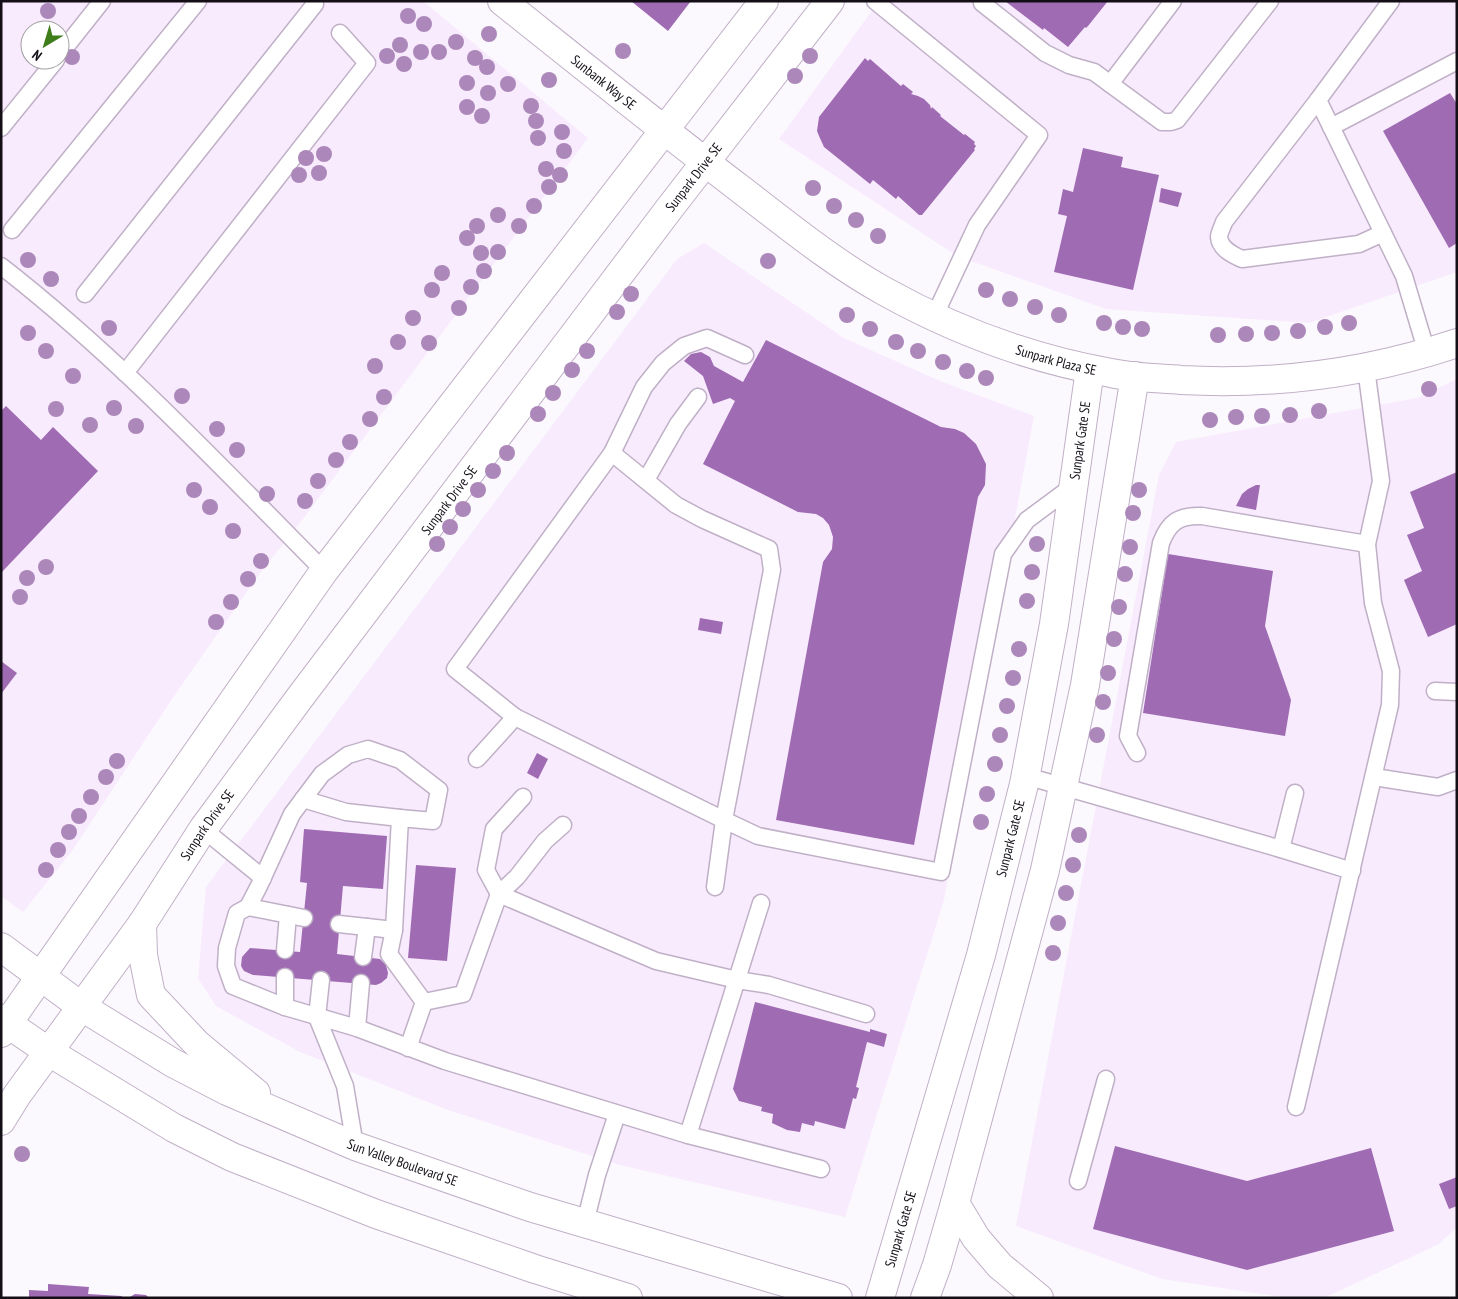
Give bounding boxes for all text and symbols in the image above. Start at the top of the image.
north arrow [20,20,70,70]
text: N [28,46,46,65]
street label: Sunbank Way SE [567,51,640,114]
street label: Sunpark Drive SE [661,139,726,215]
street label: Sunpark Plaza SE [1014,341,1098,379]
street label: Sunpark Gate SE [1065,400,1094,481]
street label: Sunpark Drive SE [417,462,481,538]
street label: Sunpark Drive SE [176,786,238,864]
street label: Sunpark Gate SE [992,798,1029,879]
street label: Sun Valley Boulevard SE [344,1135,460,1190]
street label: Sunpark Gate SE [881,1189,920,1269]

